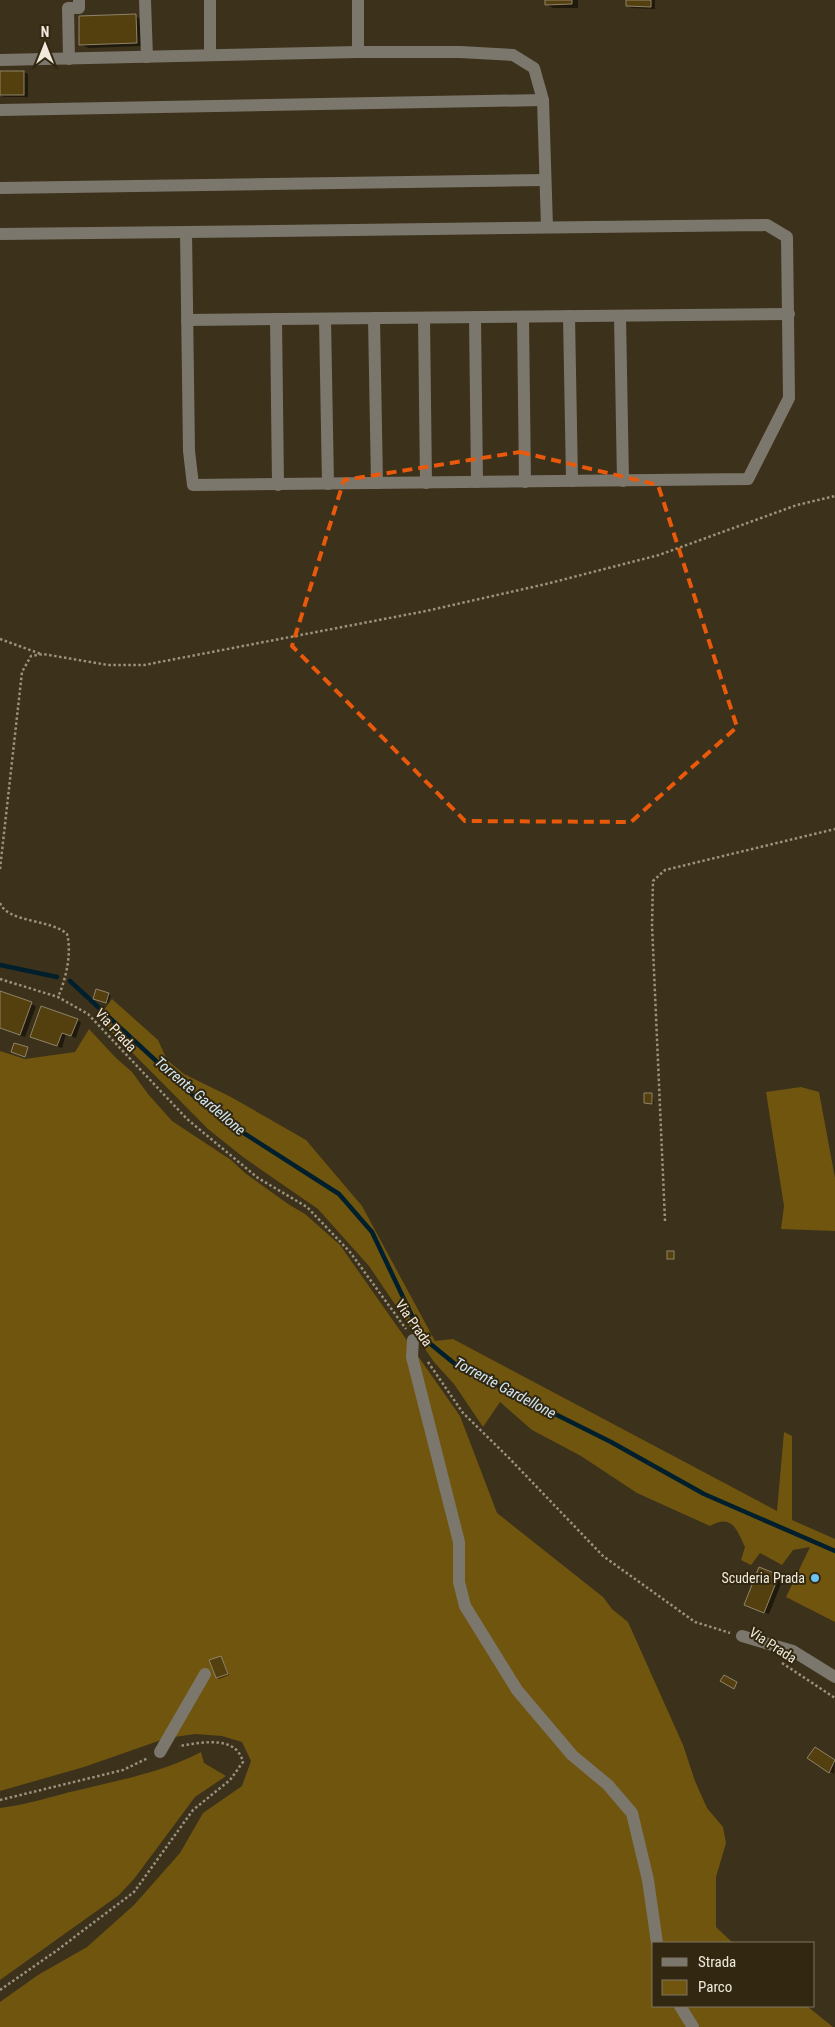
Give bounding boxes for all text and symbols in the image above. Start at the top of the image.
north arrow [20,20,70,70]
text: N [41,24,49,40]
street label: Via Prada [92,1005,140,1055]
water label: Torrente Gardellone [151,1053,249,1139]
street label: Via Prada [392,1297,436,1349]
water label: Torrente Gardellone [451,1354,559,1423]
place label: Scuderia Prada [721,1570,805,1586]
marker: Scuderia Prada [809,1572,821,1584]
street label: Via Prada [746,1624,800,1666]
legend [652,1942,815,2007]
text: Strada [698,1953,736,1971]
text: Parco [698,1978,732,1996]

